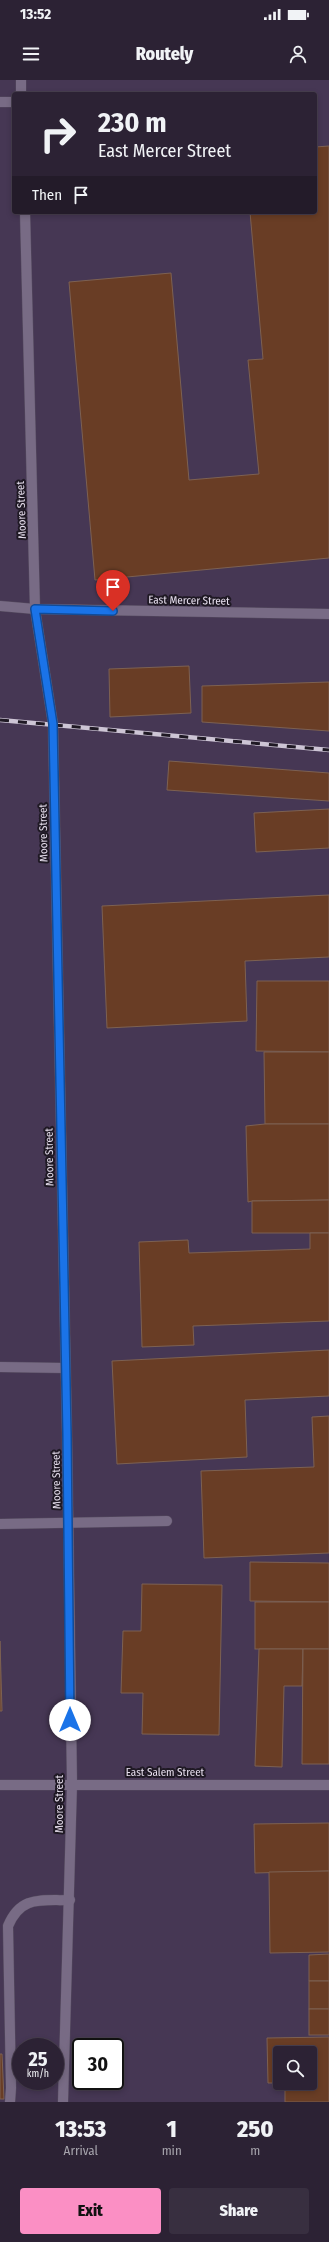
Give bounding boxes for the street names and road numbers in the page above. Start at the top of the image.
street label: Moore Street [14,480,29,539]
street label: East Mercer Street [148,593,230,608]
street label: Moore Street [36,803,51,862]
street label: Moore Street [42,1127,57,1186]
street label: Moore Street [49,1450,64,1509]
street label: East Salem Street [126,1766,205,1779]
street label: Moore Street [53,1775,66,1833]

